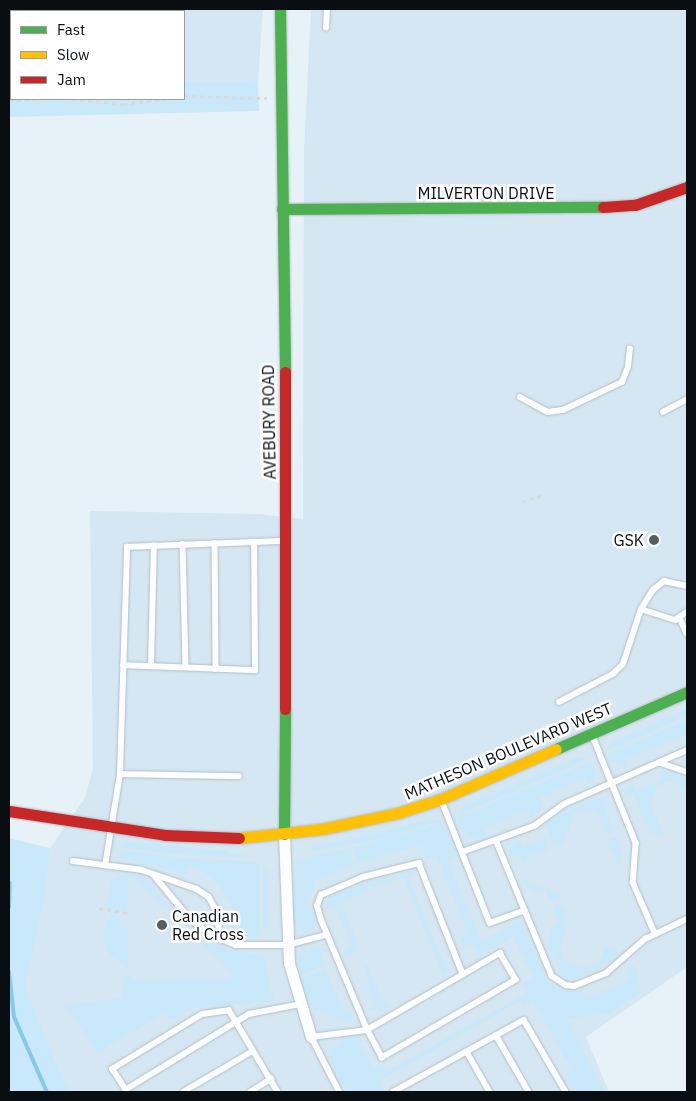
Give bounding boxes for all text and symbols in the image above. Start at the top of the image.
legend [10,10,185,100]
text: Fast [57,20,85,39]
text: Slow [57,45,90,64]
text: Jam [57,70,86,89]
street label: MILVERTON DRIVE [417,183,555,203]
street label: AVEBURY ROAD [258,364,280,480]
place label: GSK [613,530,644,550]
marker: GSK [648,534,660,546]
street label: MATHESON BOULEVARD WEST [401,699,615,803]
place label: Canadian Red Cross [172,906,244,944]
marker: Canadian Red Cross [156,919,168,931]

